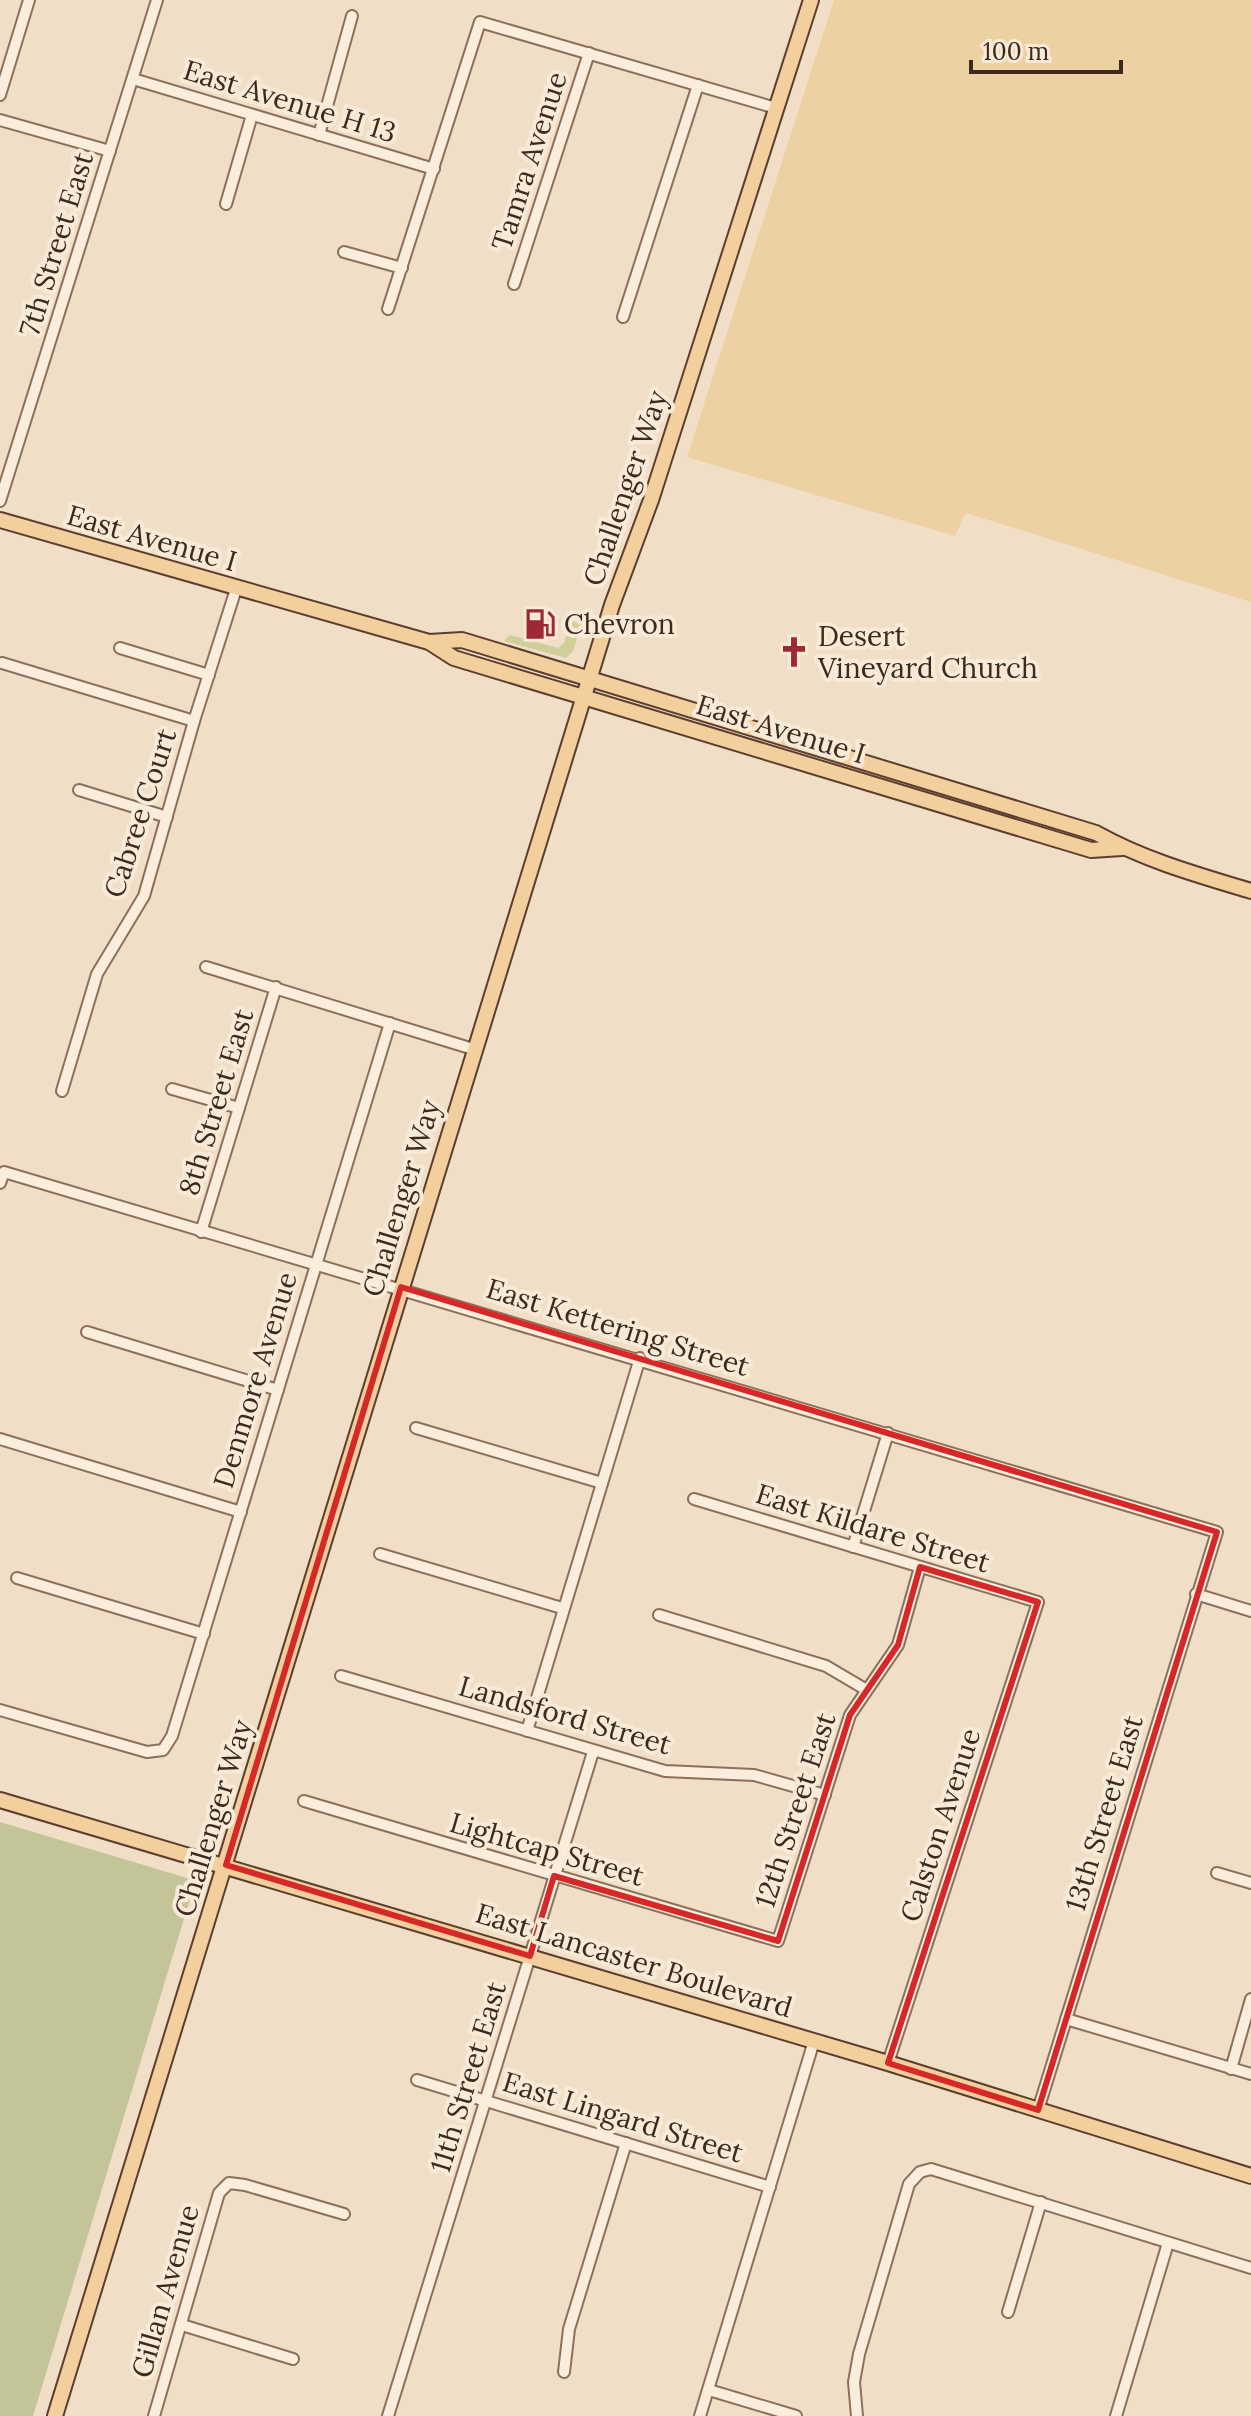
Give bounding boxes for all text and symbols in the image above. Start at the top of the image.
scale bar [971,24,1121,74]
text: 100 m [983,36,1049,67]
street label: East Avenue H 13 [179,52,401,150]
street label: Tamra Avenue [483,67,575,255]
street label: 7th Street East [11,148,101,340]
street label: Challenger Way [575,386,675,590]
street label: East Avenue I [63,497,241,579]
place label: Chevron [564,606,675,642]
fuel station icon: Chevron [523,607,557,641]
place label: Desert Vineyard Church [817,618,1038,686]
church icon: Desert Vineyard Church [777,635,811,669]
street label: East Avenue I [692,686,870,772]
street label: Cabree Court [96,724,184,902]
street label: 8th Street East [171,1004,261,1200]
street label: Challenger Way [354,1095,448,1301]
street label: Denmore Avenue [205,1268,305,1492]
street label: East Kettering Street [482,1270,754,1384]
street label: East Kildare Street [752,1475,994,1581]
street label: Landsford Street [455,1668,675,1763]
street label: 12th Street East [747,1708,843,1912]
street label: 13th Street East [1057,1710,1151,1915]
street label: Challenger Way [166,1715,260,1921]
street label: Calston Avenue [892,1724,988,1926]
street label: Lightcap Street [446,1804,648,1894]
street label: East Lancaster Boulevard [471,1895,797,2025]
street label: 11th Street East [422,1977,514,2177]
street label: East Lingard Street [498,2063,748,2171]
street label: Gillan Avenue [123,2200,207,2382]

